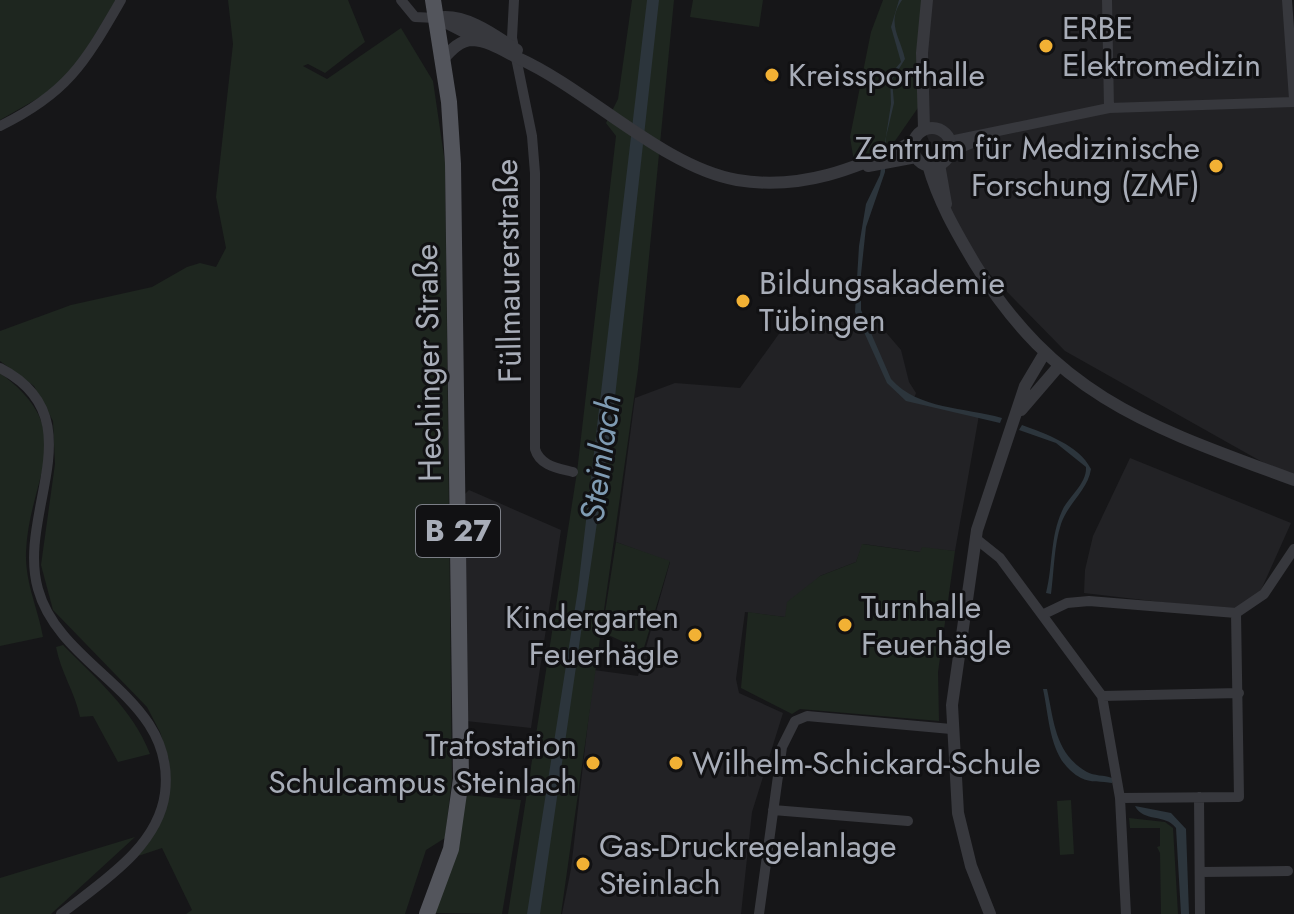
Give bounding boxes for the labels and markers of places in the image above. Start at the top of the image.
place label: ERBE Elektromedizin [1062,5,1261,88]
marker: ERBE Elektromedizin [1037,37,1055,55]
place label: Kreissporthalle [788,52,985,98]
marker: Kreissporthalle [763,66,781,84]
place label: Zentrum für Medizinische Forschung (ZMF) [855,125,1200,208]
marker: Zentrum für Medizinische Forschung (ZMF) [1207,157,1225,175]
place label: Bildungsakademie Tübingen [759,260,1005,343]
marker: Bildungsakademie Tübingen [734,292,752,310]
place label: Turnhalle Feuerhägle [861,584,1011,667]
place label: Kindergarten Feuerhägle [505,594,679,677]
marker: Turnhalle Feuerhägle [836,616,854,634]
marker: Kindergarten Feuerhägle [686,626,704,644]
place label: Trafostation Schulcampus Steinlach [268,722,577,805]
place label: Wilhelm-Schickard-Schule [692,740,1041,786]
marker: Trafostation Schulcampus Steinlach [584,754,602,772]
marker: Wilhelm-Schickard-Schule [667,754,685,772]
place label: Gas-Druckregelanlage Steinlach [599,823,896,906]
marker: Gas-Druckregelanlage Steinlach [574,855,592,873]

